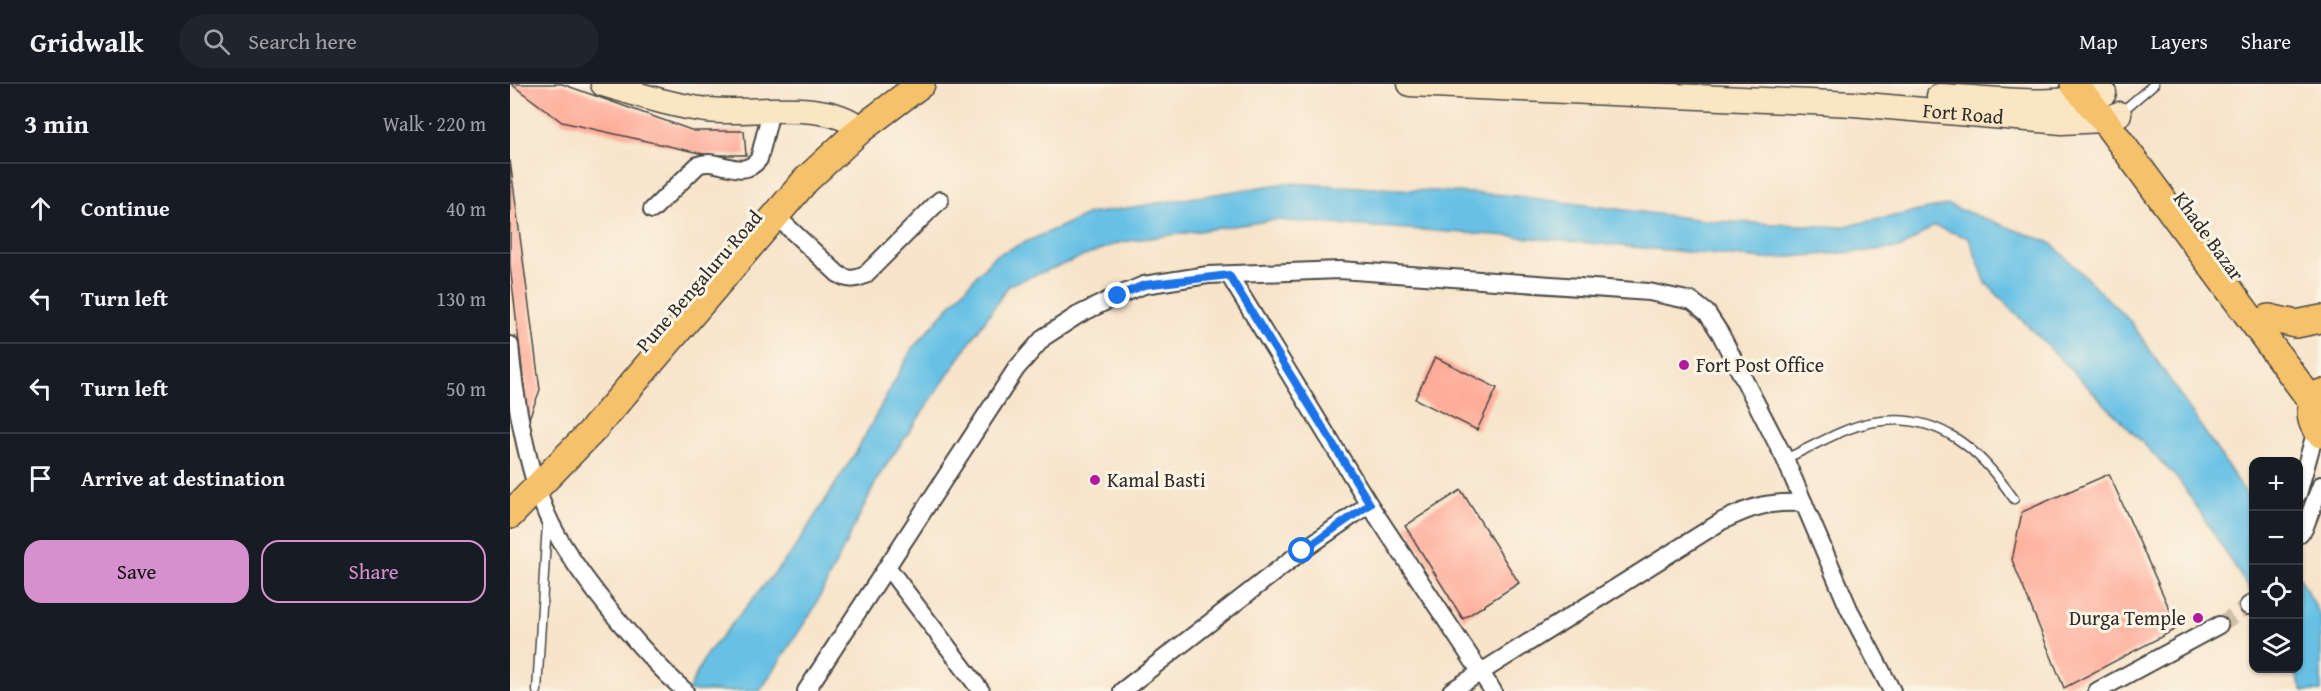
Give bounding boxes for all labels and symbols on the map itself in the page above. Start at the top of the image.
street label: Fort Road [1922,95,2005,131]
street label: Khade Bazar [2167,185,2252,286]
street label: Pune Bengaluru Road [629,203,769,358]
route end [1104,282,1130,308]
place label: Fort Post Office [1696,350,1824,379]
marker: Fort Post Office [1677,358,1691,372]
place label: Kamal Basti [1107,465,1206,494]
marker: Kamal Basti [1088,473,1102,487]
route start [1288,537,1314,563]
place label: Durga Temple [2069,603,2186,632]
marker: Durga Temple [2191,611,2205,625]

